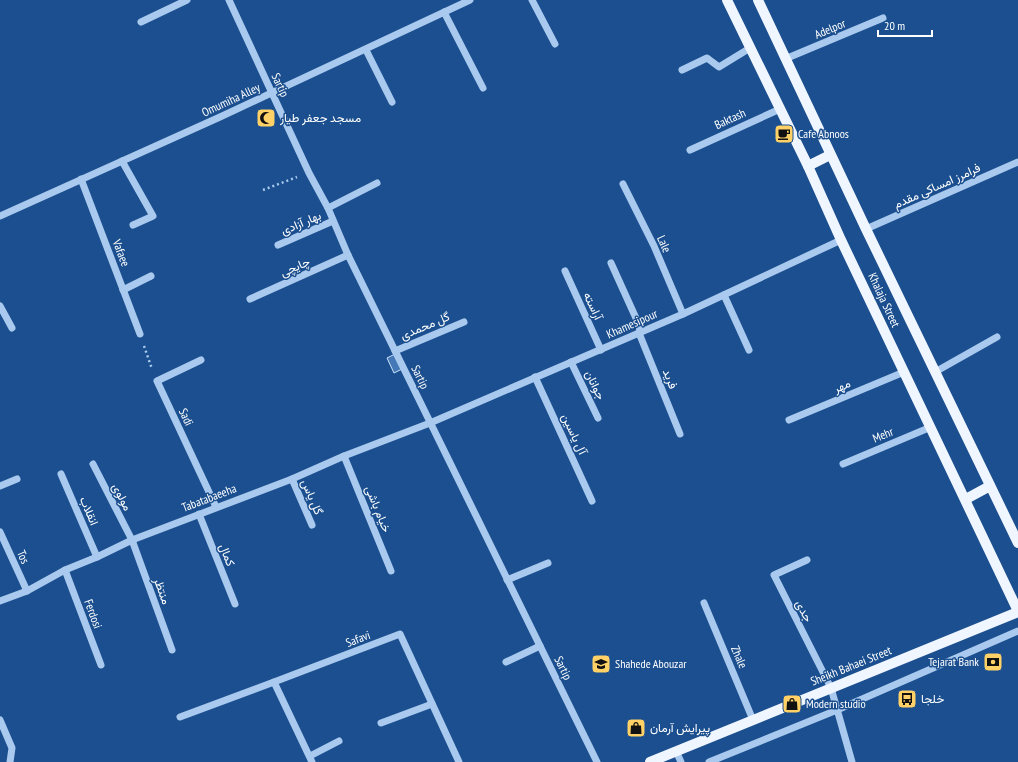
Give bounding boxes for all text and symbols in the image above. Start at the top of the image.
scale bar [878,12,932,38]
street label: Adelpor [812,15,848,42]
text: 20 m [884,18,905,33]
street label: Sartip [268,70,292,99]
street label: Omumiha Alley [199,79,263,120]
street label: Baktash [712,105,748,132]
mosque icon: مسجد جعفر طیار [255,107,277,129]
place label: مسجد جعفر طیار [279,110,361,126]
cafe icon: Cafe Abnoos [773,123,795,145]
place label: Cafe Abnoos [798,126,849,141]
street label: فرامرز امساکی مقدم [891,160,983,212]
street label: بهار آزادی [278,207,324,239]
street label: Lale [654,233,675,255]
street label: Vafaee [109,236,133,268]
street label: چایچی [278,253,312,281]
street label: Khalaja Street [865,270,904,330]
street label: آراسته [580,289,607,324]
street label: Khamesipour [604,305,660,341]
street label: گل محمدی [398,308,452,344]
street label: Sartip [408,362,433,391]
street label: فرید [659,367,681,391]
street label: جوانان [581,368,609,402]
street label: مهر [830,375,853,397]
street label: Sadi [176,406,197,428]
street label: آل یاسین [558,411,591,458]
street label: Mehr [870,423,896,445]
street label: گل یاس [297,477,327,517]
street label: مولوی [108,480,136,514]
street label: Tabatabaeeha [179,480,238,515]
street label: خیام باشی [361,483,395,535]
street label: انقلاب [77,494,102,527]
street label: کمال [215,541,239,569]
street label: Tos [14,548,33,566]
street label: منتظر [149,574,174,607]
street label: Ferdosi [81,597,106,631]
street label: جدی [792,597,816,625]
street label: Safavi [343,627,372,650]
street label: Sheikh Bahaei Street [808,642,894,689]
street label: Zhale [728,643,751,670]
bank icon: Tejarat Bank [982,651,1004,673]
street label: Sartip [551,653,576,682]
school or university icon: Shahede Abouzar [590,653,612,675]
place label: Tejarat Bank [928,654,979,669]
place label: Shahede Abouzar [615,656,687,671]
bus stop icon: خلجا [896,688,918,710]
place label: خلجا [921,691,944,706]
shop icon: Modern studio [781,693,803,715]
place label: Modern studio [806,696,866,711]
shop icon: پیرایش آرمان [625,717,647,739]
place label: پیرایش آرمان [650,720,710,736]

